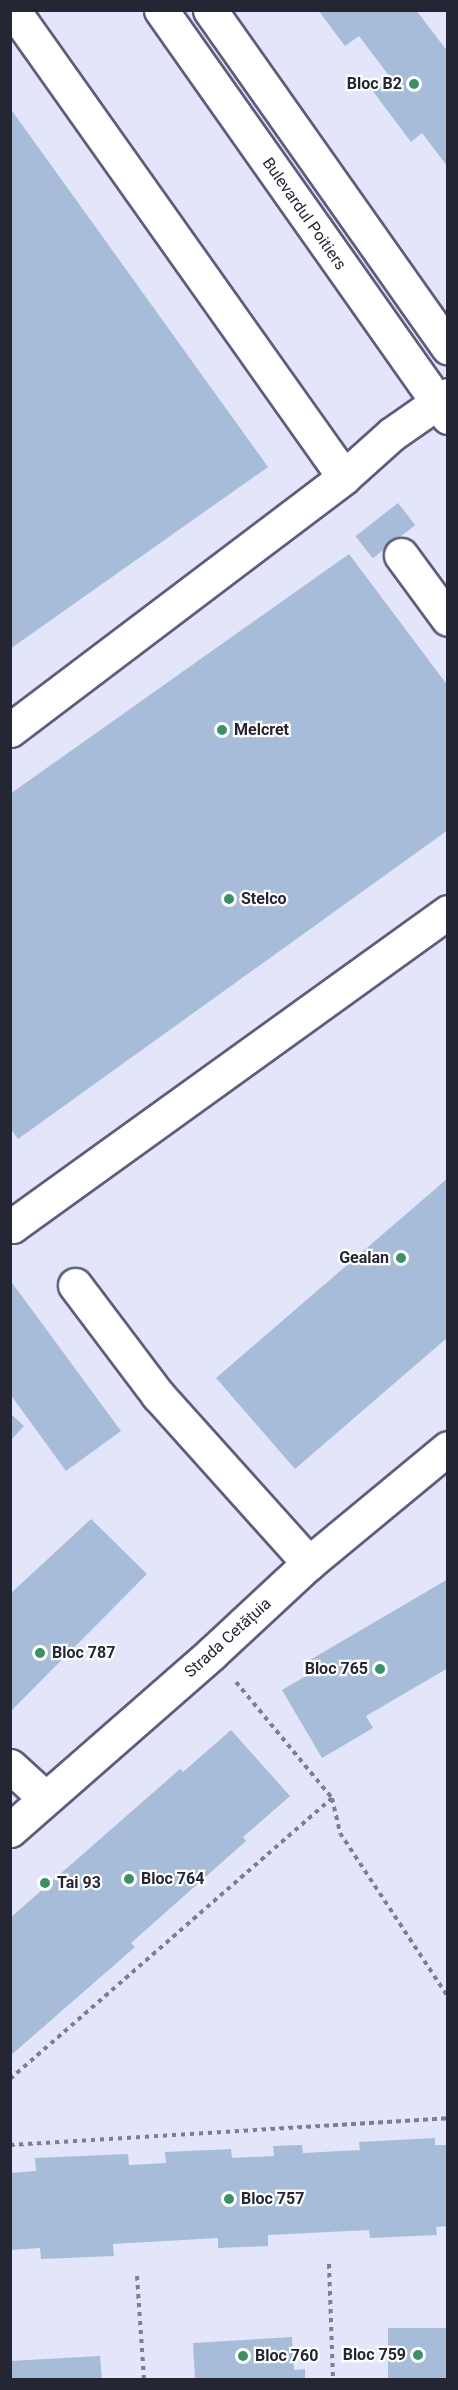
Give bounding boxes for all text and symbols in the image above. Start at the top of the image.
place label: Bloc B2 [347,74,402,94]
marker: Bloc B2 [407,77,421,91]
street label: Bulevardul Poitiers [258,154,350,274]
place label: Melcret [234,720,289,740]
marker: Melcret [215,723,229,737]
place label: Stelco [241,889,287,909]
marker: Stelco [222,892,236,906]
place label: Gealan [339,1248,389,1268]
marker: Gealan [394,1251,408,1265]
street label: Strada Cetățuia [181,1594,275,1682]
place label: Bloc 787 [52,1643,115,1663]
marker: Bloc 787 [33,1646,47,1660]
place label: Bloc 765 [305,1659,368,1679]
marker: Bloc 765 [373,1662,387,1676]
place label: Bloc 764 [141,1869,204,1889]
marker: Bloc 764 [122,1872,136,1886]
place label: Tai 93 [57,1873,101,1893]
marker: Tai 93 [38,1876,52,1890]
place label: Bloc 757 [241,2189,304,2209]
marker: Bloc 757 [222,2192,236,2206]
place label: Bloc 759 [343,2345,406,2365]
place label: Bloc 760 [255,2346,318,2366]
marker: Bloc 759 [411,2348,425,2362]
marker: Bloc 760 [236,2349,250,2363]

